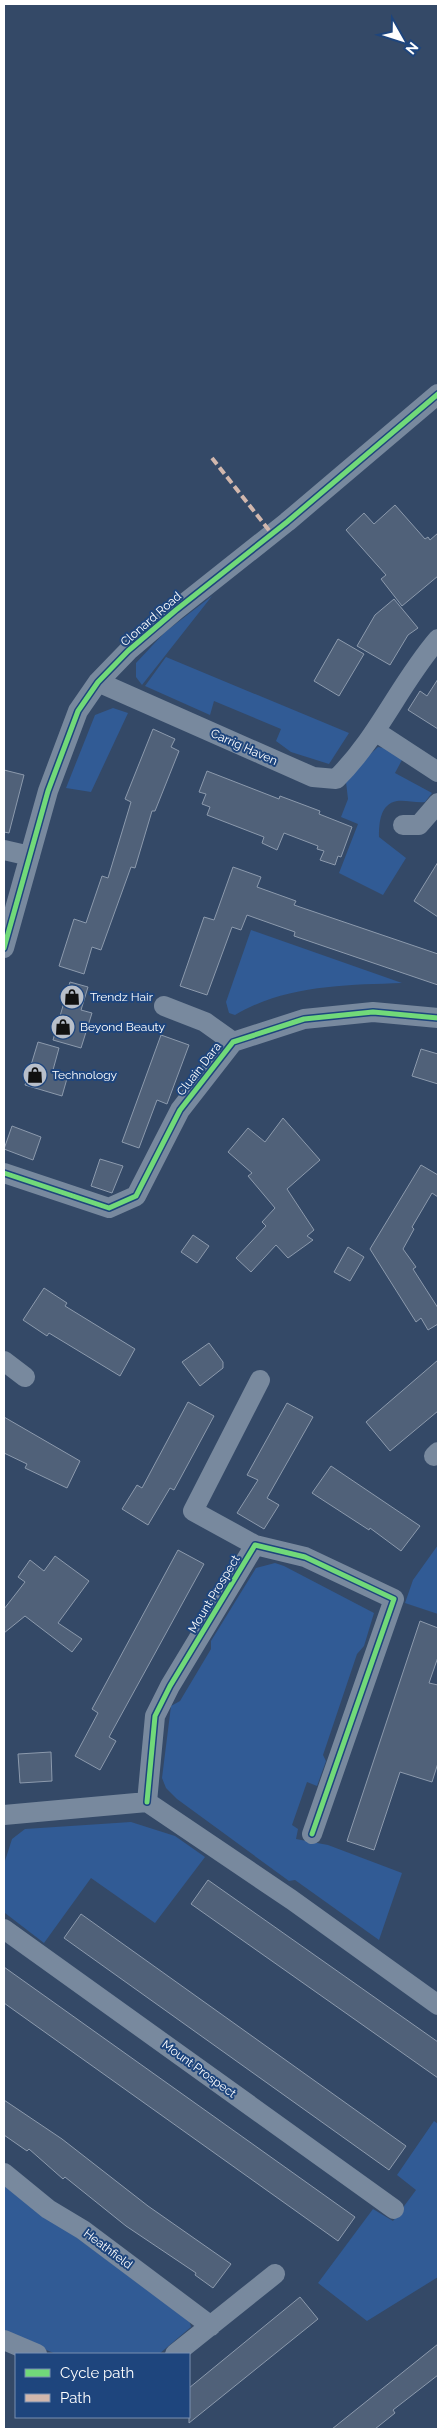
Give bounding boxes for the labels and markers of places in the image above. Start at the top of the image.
shop icon: Trendz Hair [59,984,85,1010]
place label: Trendz Hair [90,990,154,1004]
shop icon: Beyond Beauty [50,1014,76,1040]
place label: Beyond Beauty [80,1020,166,1034]
shop icon: Technology [22,1062,48,1088]
place label: Technology [52,1068,118,1082]

